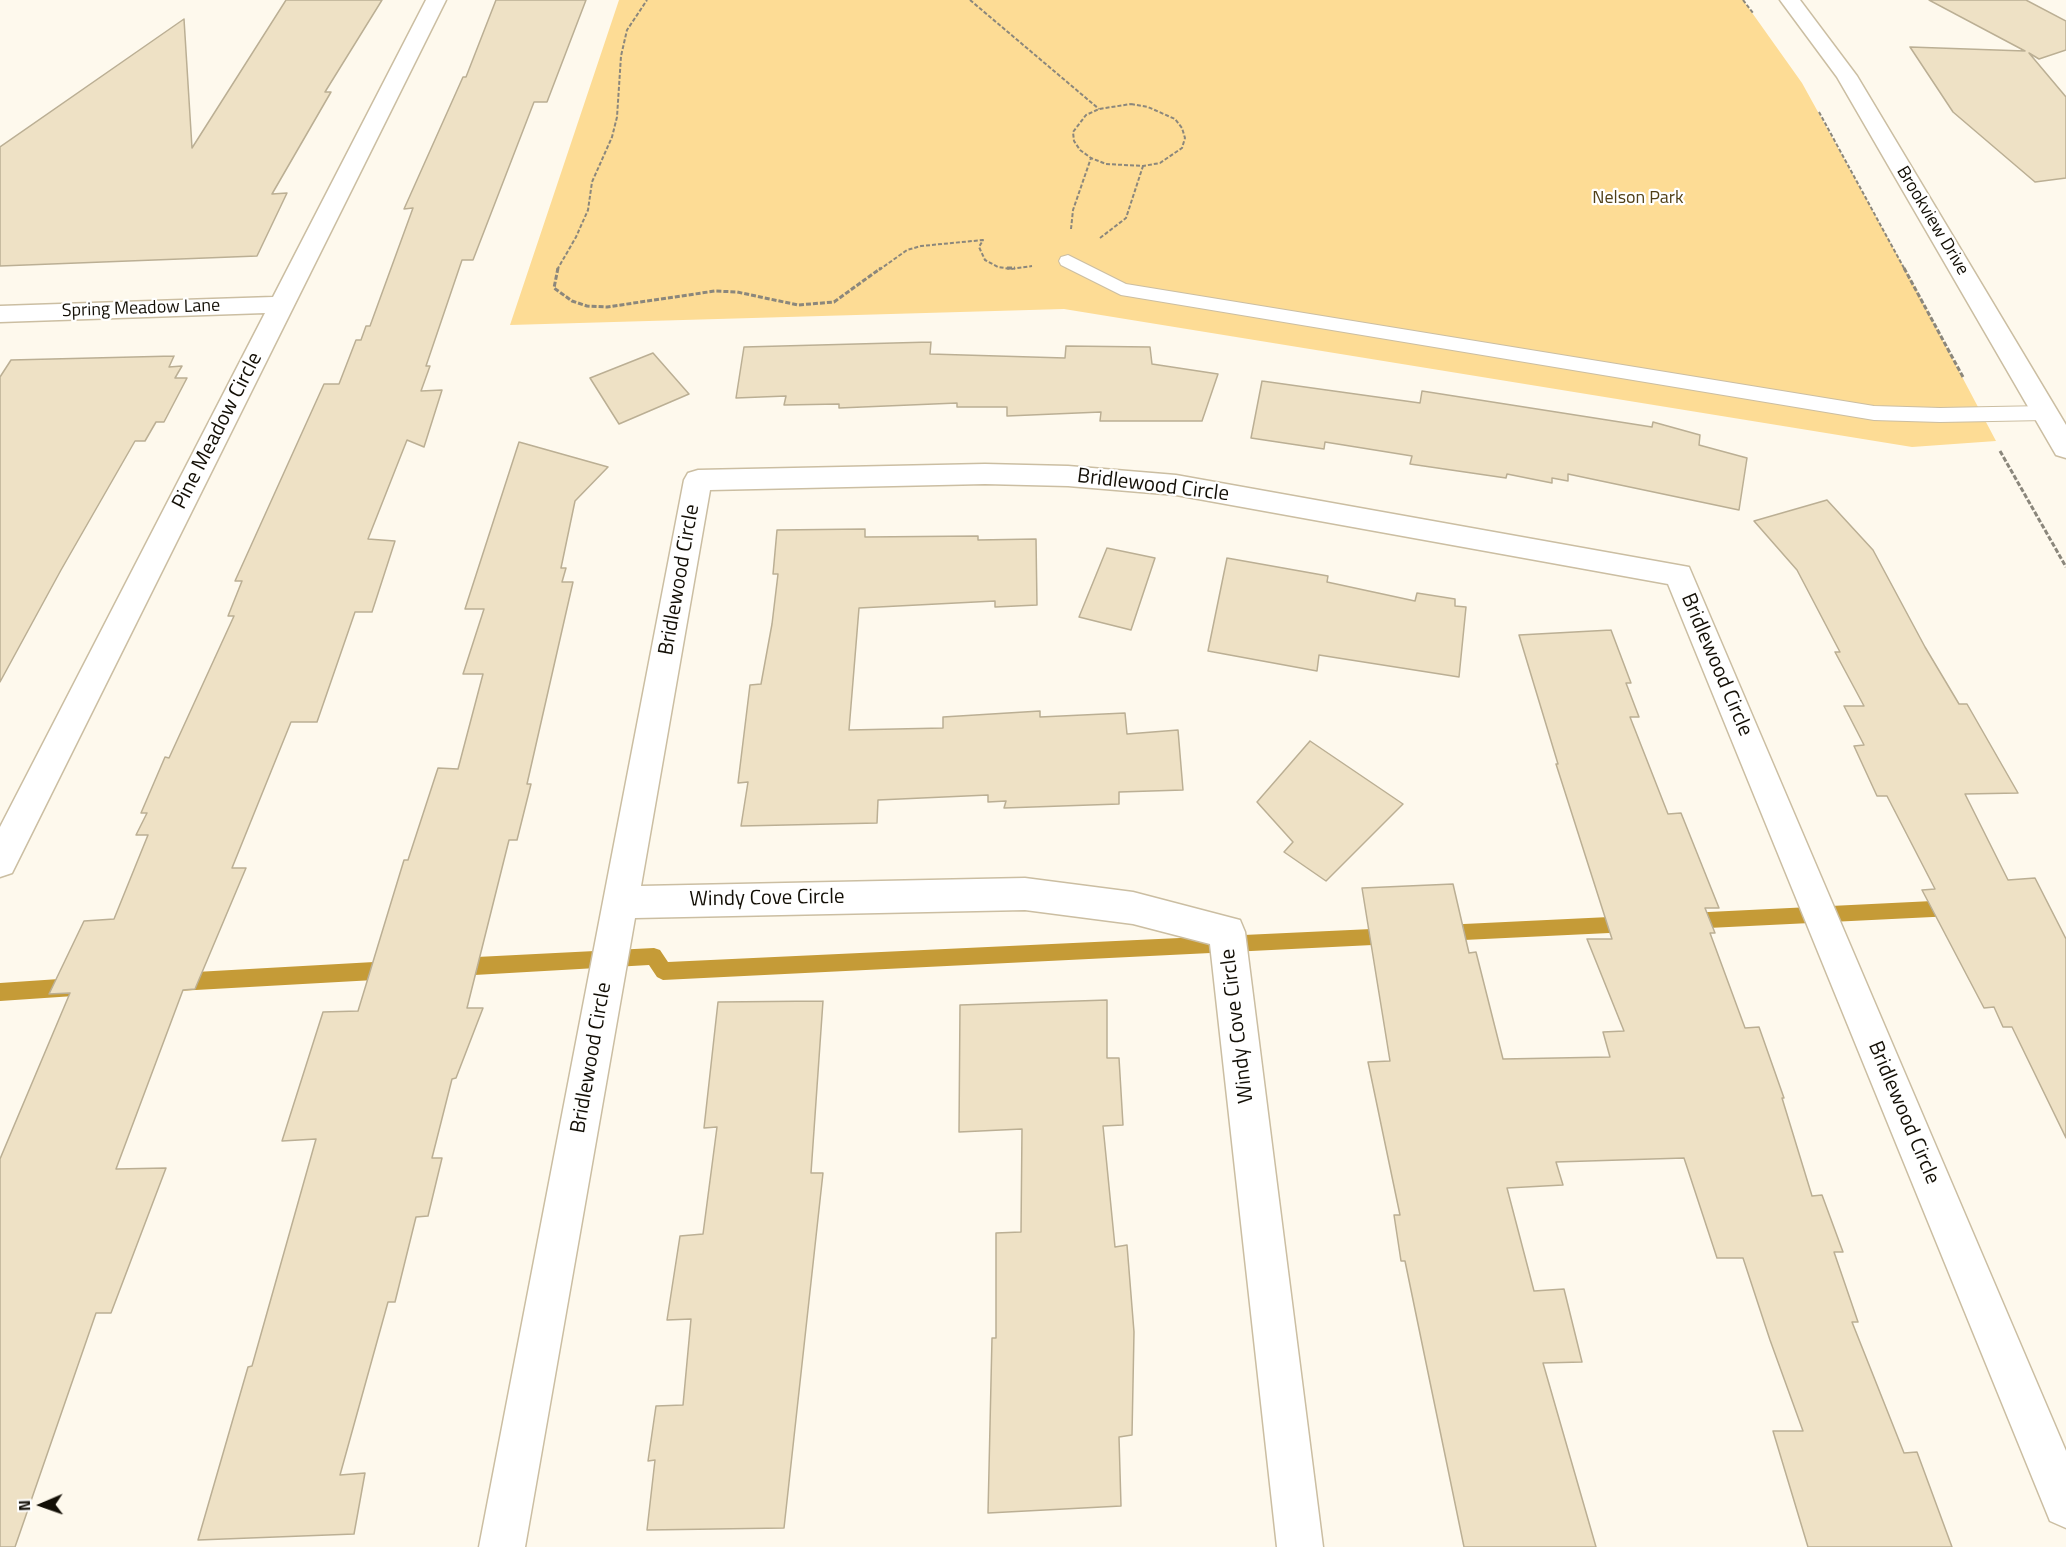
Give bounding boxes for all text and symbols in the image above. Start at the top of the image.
street label: Brookview Drive [1891,163,1973,279]
park label: Nelson Park [1592,188,1684,210]
street label: Spring Meadow Lane [61,295,221,323]
street label: Pine Meadow Circle [168,348,268,514]
street label: Bridlewood Circle [1076,464,1230,508]
street label: Bridlewood Circle [654,503,706,657]
street label: Bridlewood Circle [1675,590,1757,740]
street label: Windy Cove Circle [689,885,845,913]
street label: Windy Cove Circle [1216,947,1260,1105]
street label: Bridlewood Circle [566,981,618,1135]
street label: Bridlewood Circle [1862,1038,1944,1188]
north arrow [12,1475,72,1535]
text: N [12,1500,36,1512]

